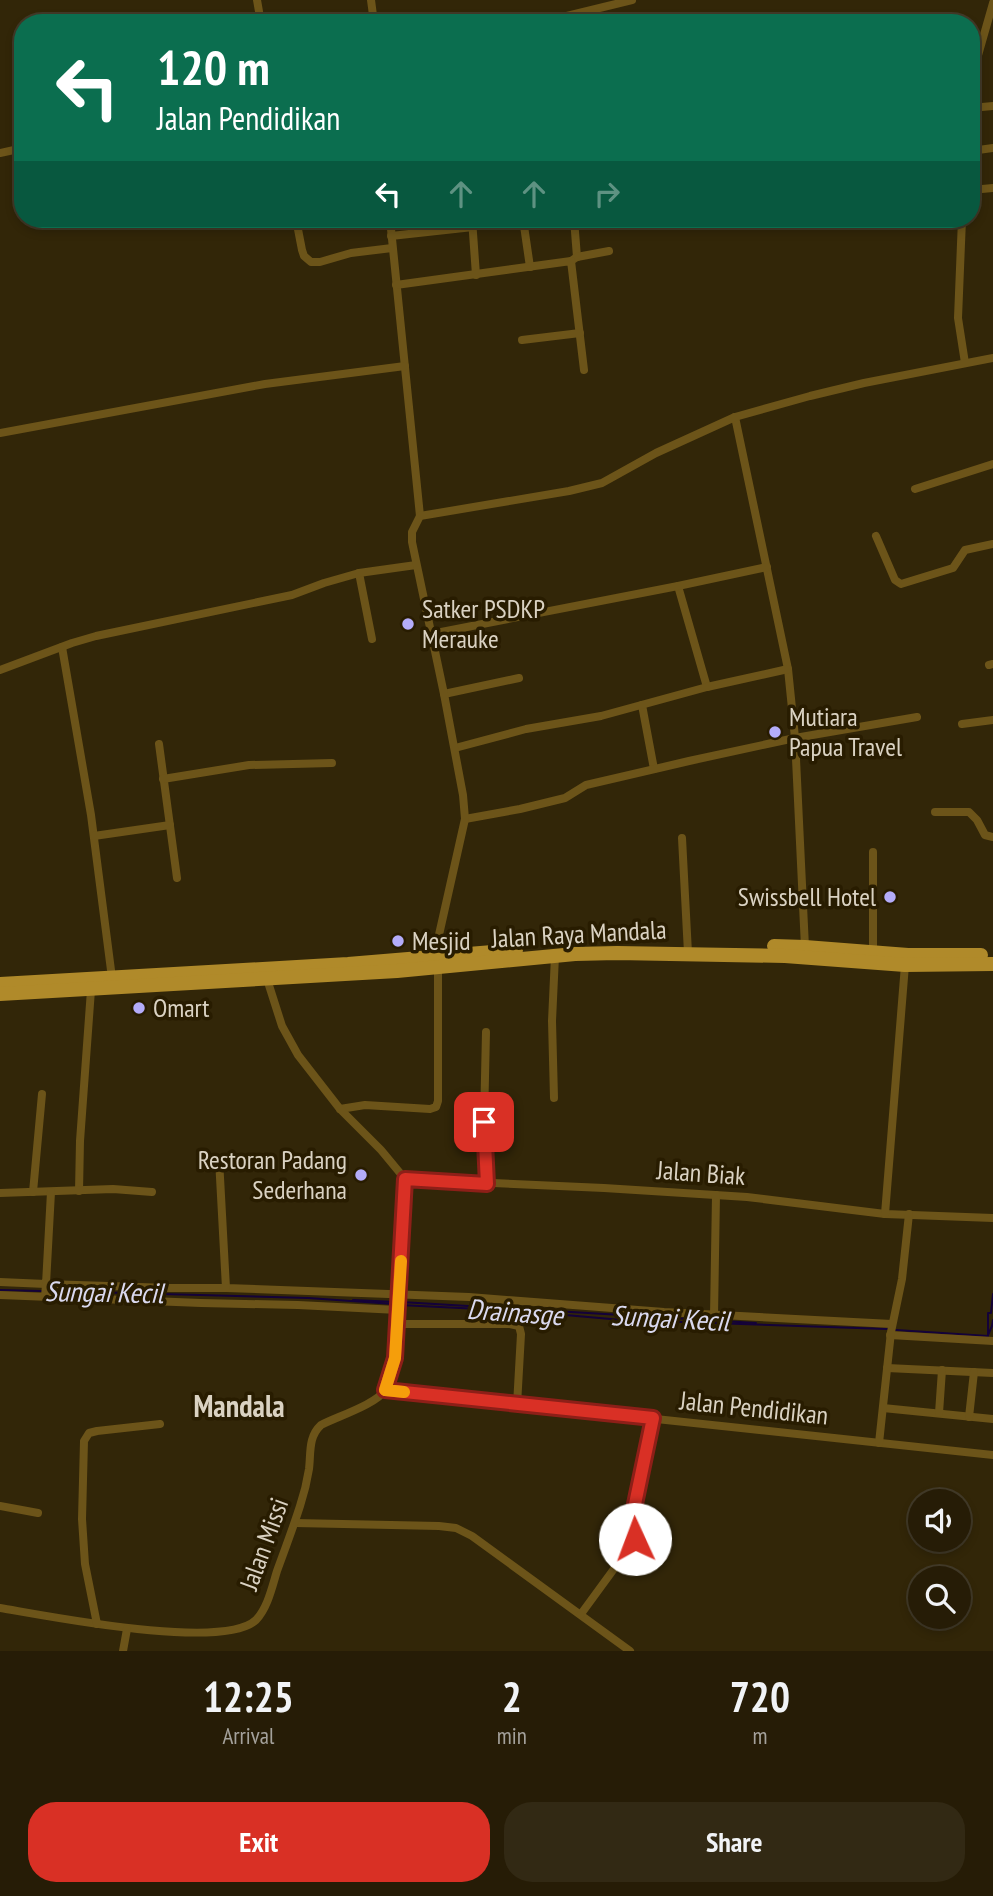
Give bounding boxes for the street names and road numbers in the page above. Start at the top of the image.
street label: Jalan Raya Mandala [490,912,667,955]
street label: Jalan Biak [655,1153,746,1192]
street label: Jalan Pendidikan [677,1383,830,1432]
street label: Jalan Missi [231,1493,295,1595]

